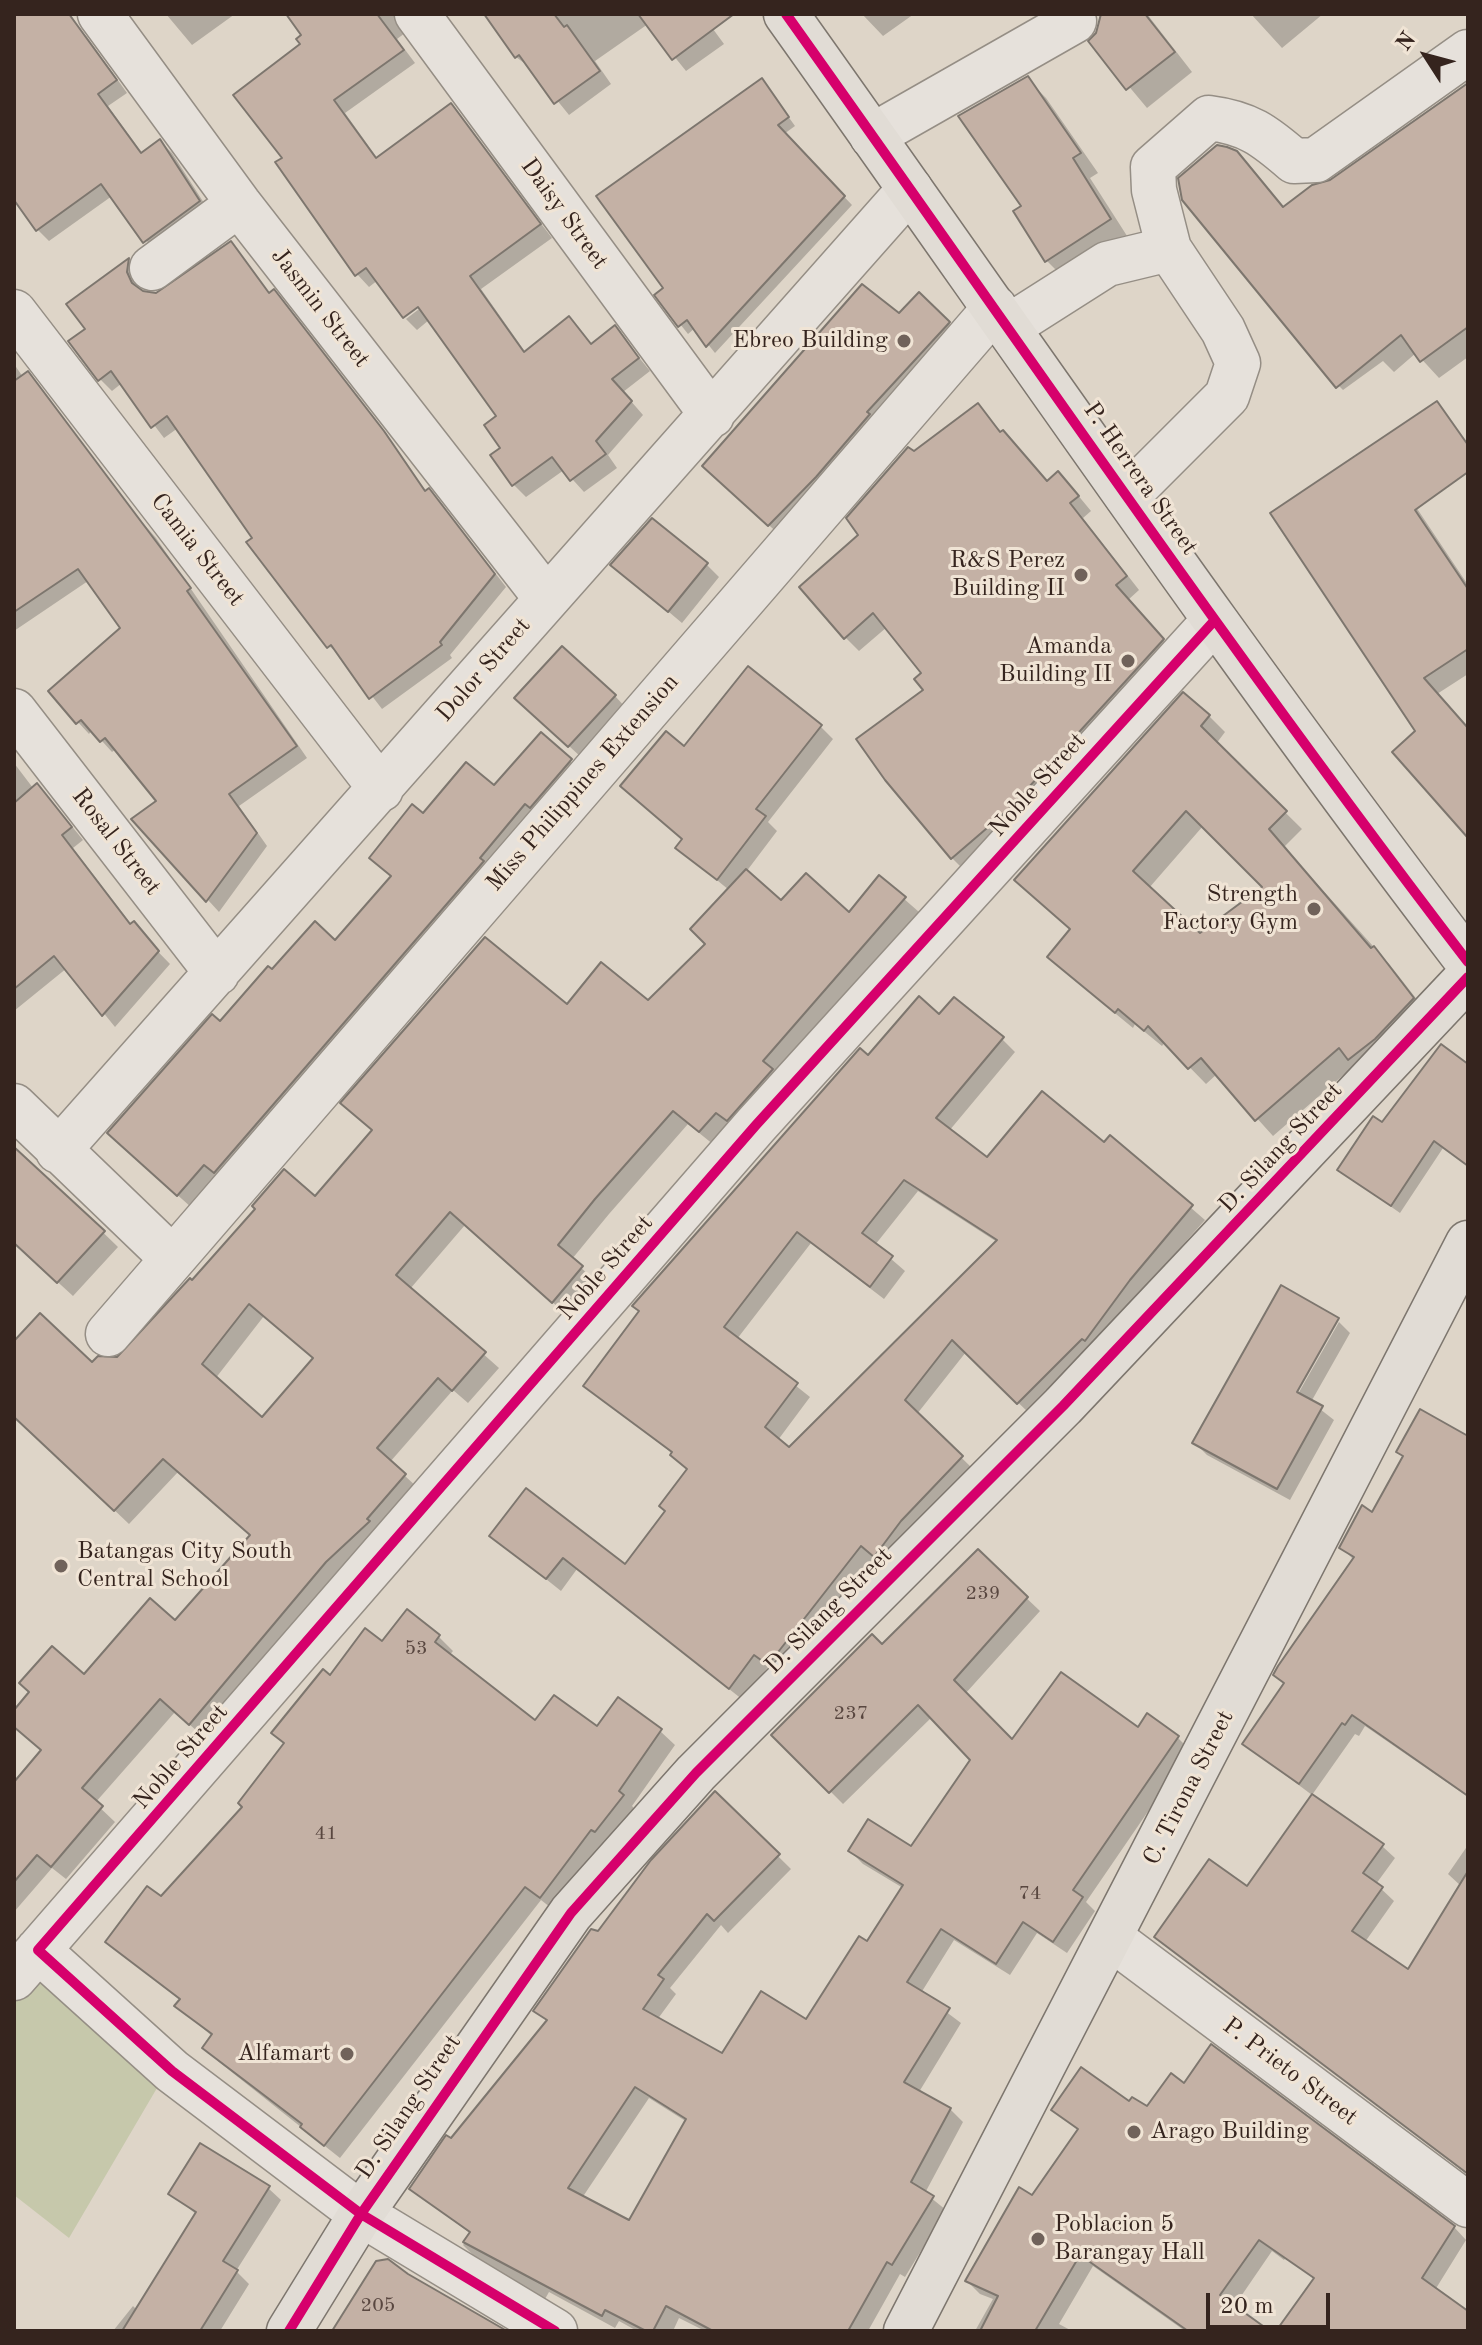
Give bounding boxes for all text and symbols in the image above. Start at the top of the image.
north arrow [1386,16,1466,96]
text: N [1393,29,1420,55]
street label: Daisy Street [514,153,614,275]
street label: Jasmin Street [264,242,376,374]
place label: Ebreo Building [732,327,888,355]
marker: Ebreo Building [895,332,913,350]
street label: P. Herrera Street [1077,397,1203,561]
street label: Camia Street [144,488,250,612]
place label: R&S Perez Building II [950,547,1065,603]
marker: R&S Perez Building II [1072,566,1090,584]
street label: Dolor Street [431,612,537,728]
place label: Amanda Building II [999,633,1112,689]
marker: Amanda Building II [1119,652,1137,670]
street label: Miss Philippines Extension [481,668,685,898]
street label: Noble Street [984,727,1092,843]
street label: Rosal Street [65,783,167,901]
place label: Strength Factory Gym [1162,881,1298,937]
marker: Strength Factory Gym [1305,900,1323,918]
street label: D. Silang Street [1213,1077,1349,1219]
street label: Noble Street [552,1209,660,1327]
place label: Batangas City South Central School [77,1538,292,1594]
street label: D. Silang Street [759,1541,899,1681]
marker: Batangas City South Central School [52,1557,70,1575]
house number: 239 [966,1582,1000,1606]
house number: 53 [404,1637,428,1661]
street label: Noble Street [127,1698,235,1816]
house number: 237 [834,1702,868,1726]
street label: C. Tirona Street [1138,1706,1240,1870]
house number: 41 [314,1822,338,1846]
house number: 74 [1018,1882,1042,1906]
street label: P. Prieto Street [1217,2012,1363,2132]
street label: D. Silang Street [350,2029,468,2185]
place label: Alfamart [237,2040,331,2068]
marker: Alfamart [338,2045,356,2063]
place label: Arago Building [1150,2118,1309,2146]
marker: Arago Building [1125,2123,1143,2141]
place label: Poblacion 5 Barangay Hall [1054,2211,1205,2267]
marker: Poblacion 5 Barangay Hall [1029,2230,1047,2248]
scale bar [1210,2277,1334,2327]
house number: 205 [361,2294,395,2318]
text: 20 m [1220,2295,1274,2319]

